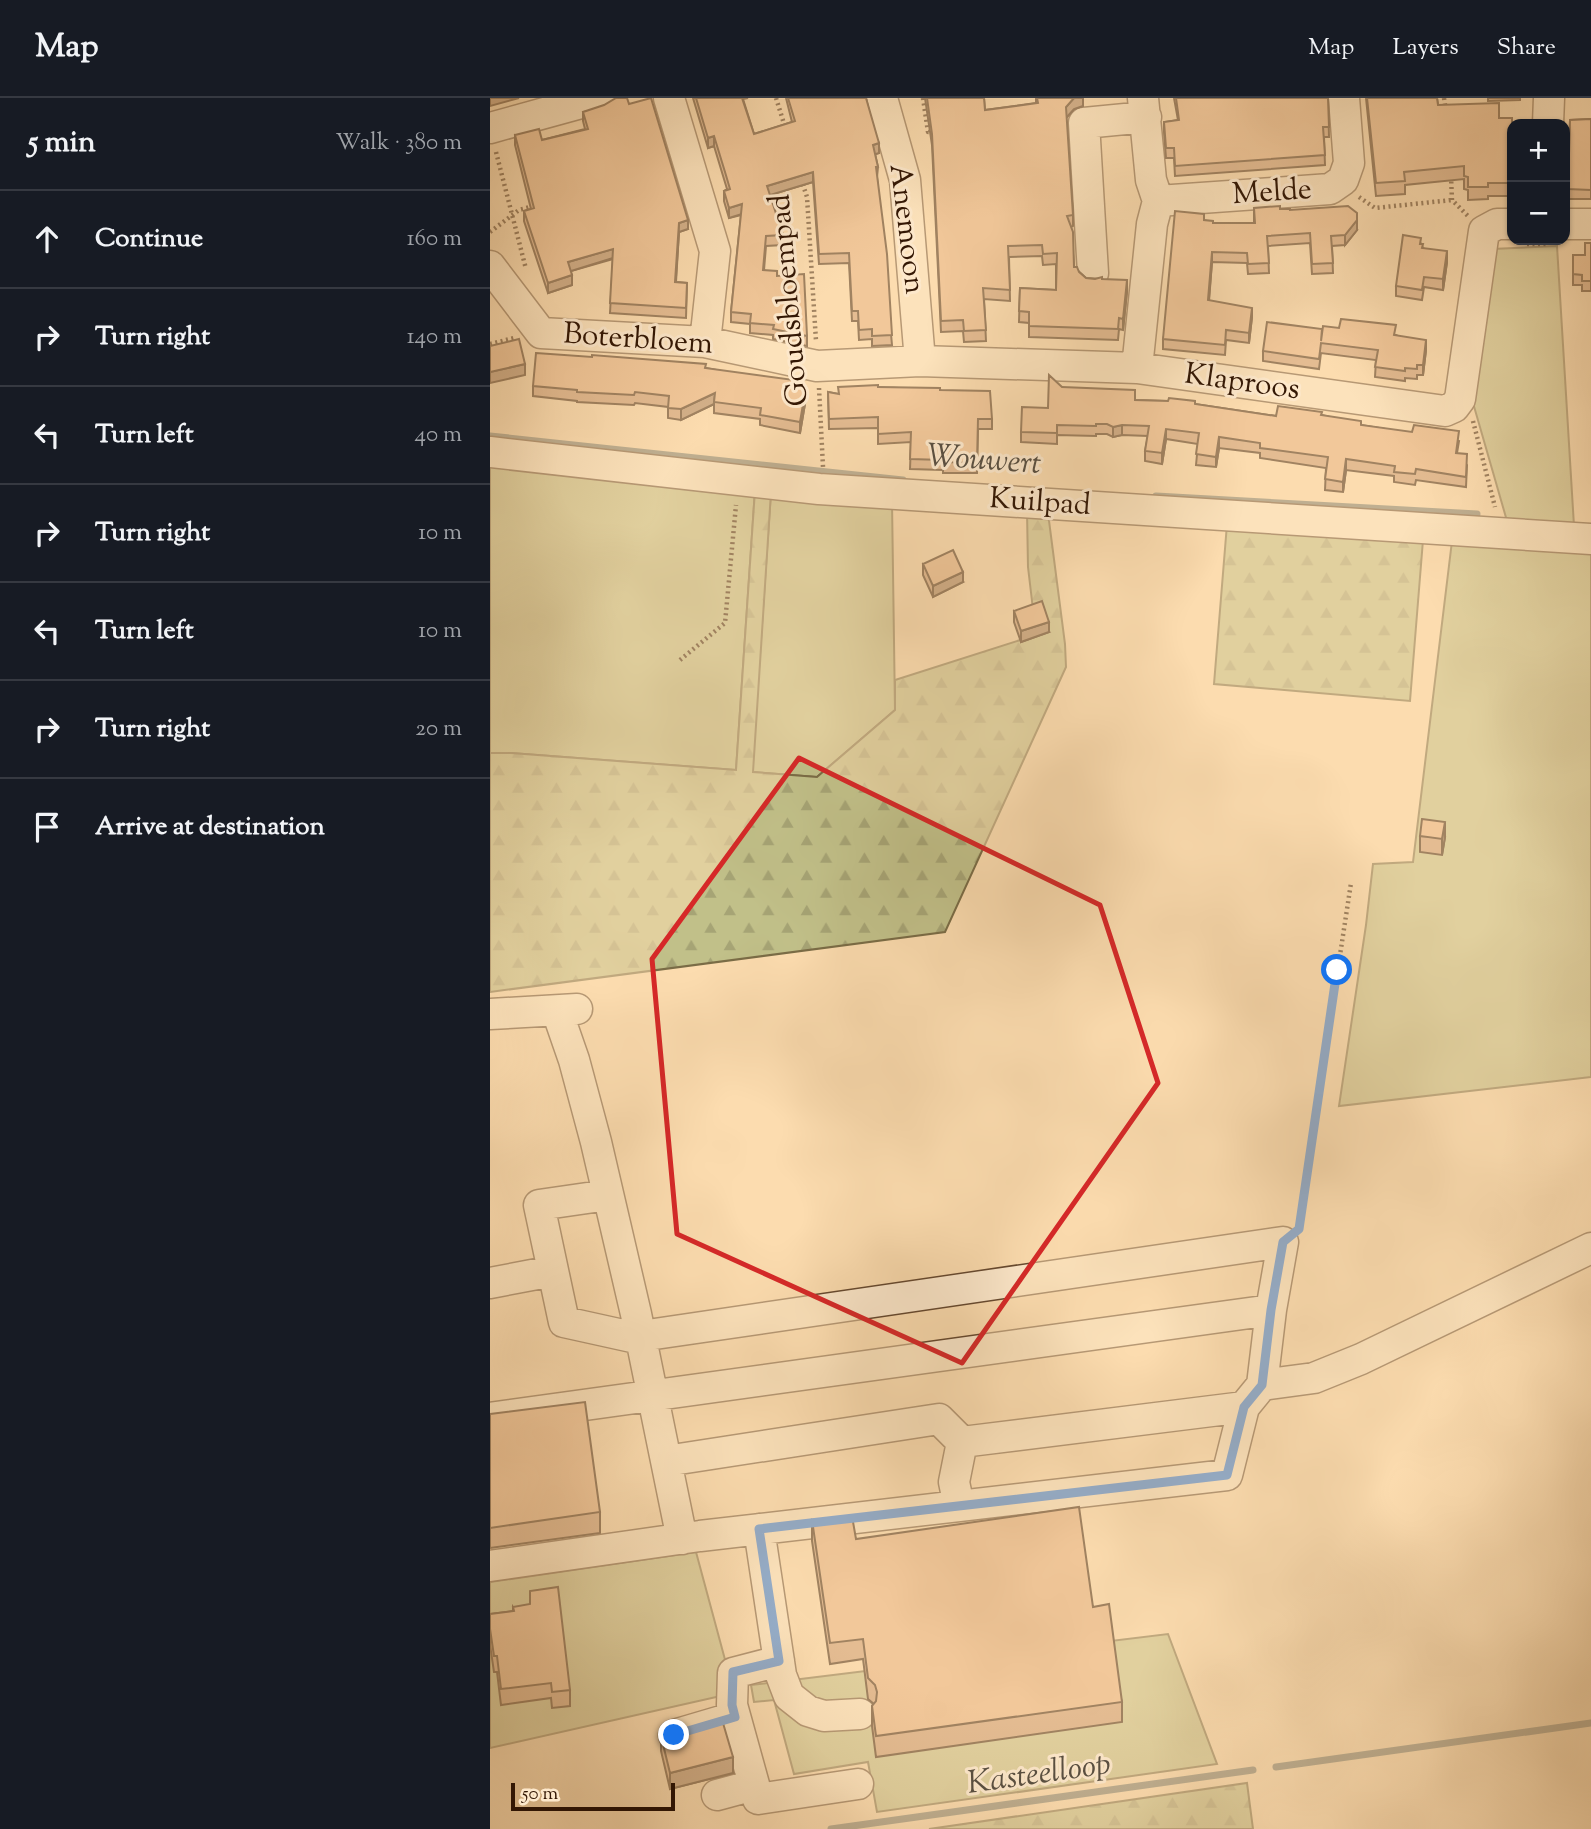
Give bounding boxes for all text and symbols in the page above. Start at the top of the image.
text: Map [35,24,99,72]
text: Map [1308,31,1354,65]
text: Layers [1392,31,1459,65]
text: Share [1497,31,1556,65]
map controls [1507,119,1570,245]
button: + [1507,119,1570,182]
text: 5 min [28,122,96,165]
text: Walk · 380 m [336,127,462,160]
street label: Anemoon [877,161,935,297]
street label: Melde [1231,169,1313,217]
button: − [1507,182,1570,245]
street label: Goudsbloempad [759,192,821,408]
icon: ahead [28,220,66,258]
text: Continue [95,221,203,258]
text: 160 m [407,223,462,256]
street label: Boterbloem [562,313,714,367]
icon: right [28,318,66,356]
text: Turn right [95,319,210,356]
text: 140 m [407,321,462,354]
street label: Klaproos [1182,354,1302,412]
icon: left [28,416,66,454]
text: Turn left [95,417,194,454]
text: 40 m [415,419,462,452]
water label: Wouwert [925,434,1043,488]
street label: Kuilpad [988,478,1092,528]
icon: right [28,514,66,552]
text: Turn right [95,515,210,552]
text: 10 m [418,517,462,550]
icon: left [28,612,66,650]
text: Turn left [95,613,194,650]
text: 10 m [418,615,462,648]
icon: right [28,710,66,748]
text: Turn right [95,711,210,748]
text: 20 m [415,713,462,746]
icon: arrive [28,808,66,846]
text: Arrive at destination [95,809,325,846]
route start [1321,954,1352,985]
route end [658,1719,689,1750]
water label: Kasteelloop [964,1742,1114,1808]
scale bar [511,1780,676,1812]
text: 50 m [522,1781,558,1808]

